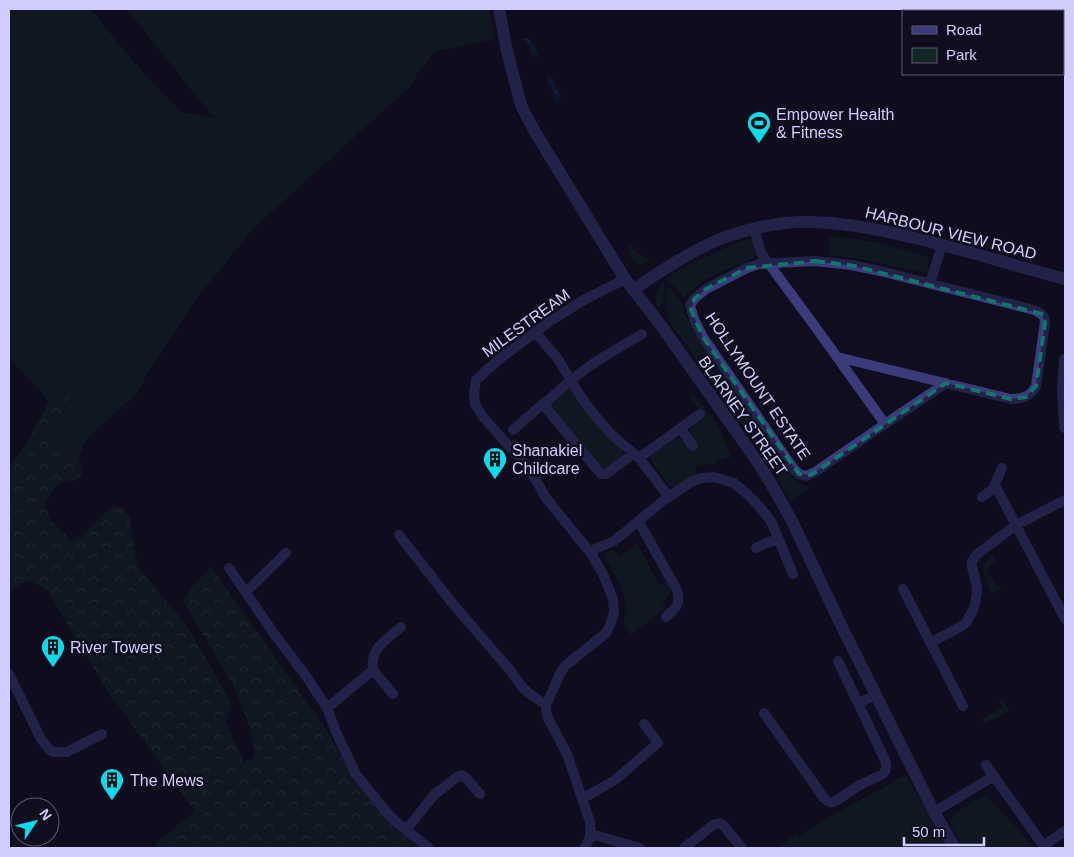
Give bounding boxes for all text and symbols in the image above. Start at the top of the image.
legend [902,10,1064,75]
text: Road [946,21,982,38]
text: Park [946,46,977,63]
place label: Empower Health & Fitness [776,106,894,141]
sports icon: Empower Health & Fitness [746,110,772,144]
street label: HARBOUR VIEW ROAD [864,203,1038,263]
street label: MILESTREAM [479,286,573,360]
street label: HOLLYMOUNT ESTATE [702,309,814,463]
street label: BLARNEY STREET [695,353,791,479]
place label: Shanakiel Childcare [512,442,582,477]
building icon: Shanakiel Childcare [482,446,508,480]
building icon: River Towers [40,634,66,668]
place label: River Towers [70,639,162,656]
building icon: The Mews [99,767,125,801]
place label: The Mews [130,772,204,789]
north arrow [10,797,60,847]
text: N [36,806,55,823]
scale bar [904,814,984,846]
text: 50 m [912,823,945,840]

